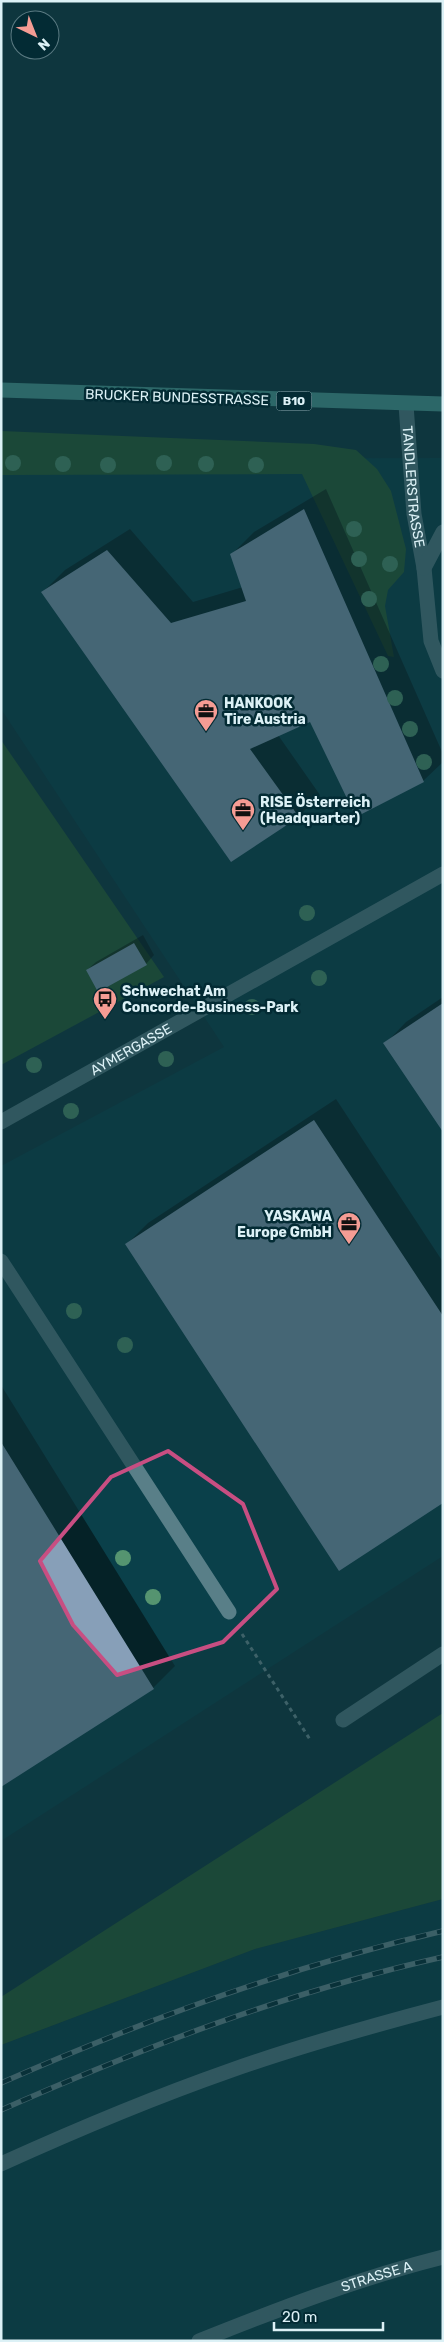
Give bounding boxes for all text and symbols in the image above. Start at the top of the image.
north arrow [10,10,60,60]
text: N [34,34,53,54]
street label: BRUCKER BUNDESSTRASSE [85,386,269,409]
road number: B10 [276,392,312,411]
street label: TANDLERSTRASSE [399,425,428,549]
place label: HANKOOK Tire Austria [224,695,306,728]
office icon: HANKOOK Tire Austria [193,698,219,732]
place label: RISE Österreich (Headquarter) [260,793,370,827]
office icon: RISE Österreich (Headquarter) [230,797,256,831]
place label: Schwechat Am Concorde-Business-Park [122,983,299,1016]
bus stop icon: Schwechat Am Concorde-Business-Park [92,986,118,1020]
street label: AYMERGASSE [87,1020,175,1079]
place label: YASKAWA Europe GmbH [237,1208,332,1241]
office icon: YASKAWA Europe GmbH [336,1211,362,1245]
street label: STRASSE A [339,2257,415,2296]
scale bar [274,2300,383,2332]
text: 20 m [282,2308,317,2326]

